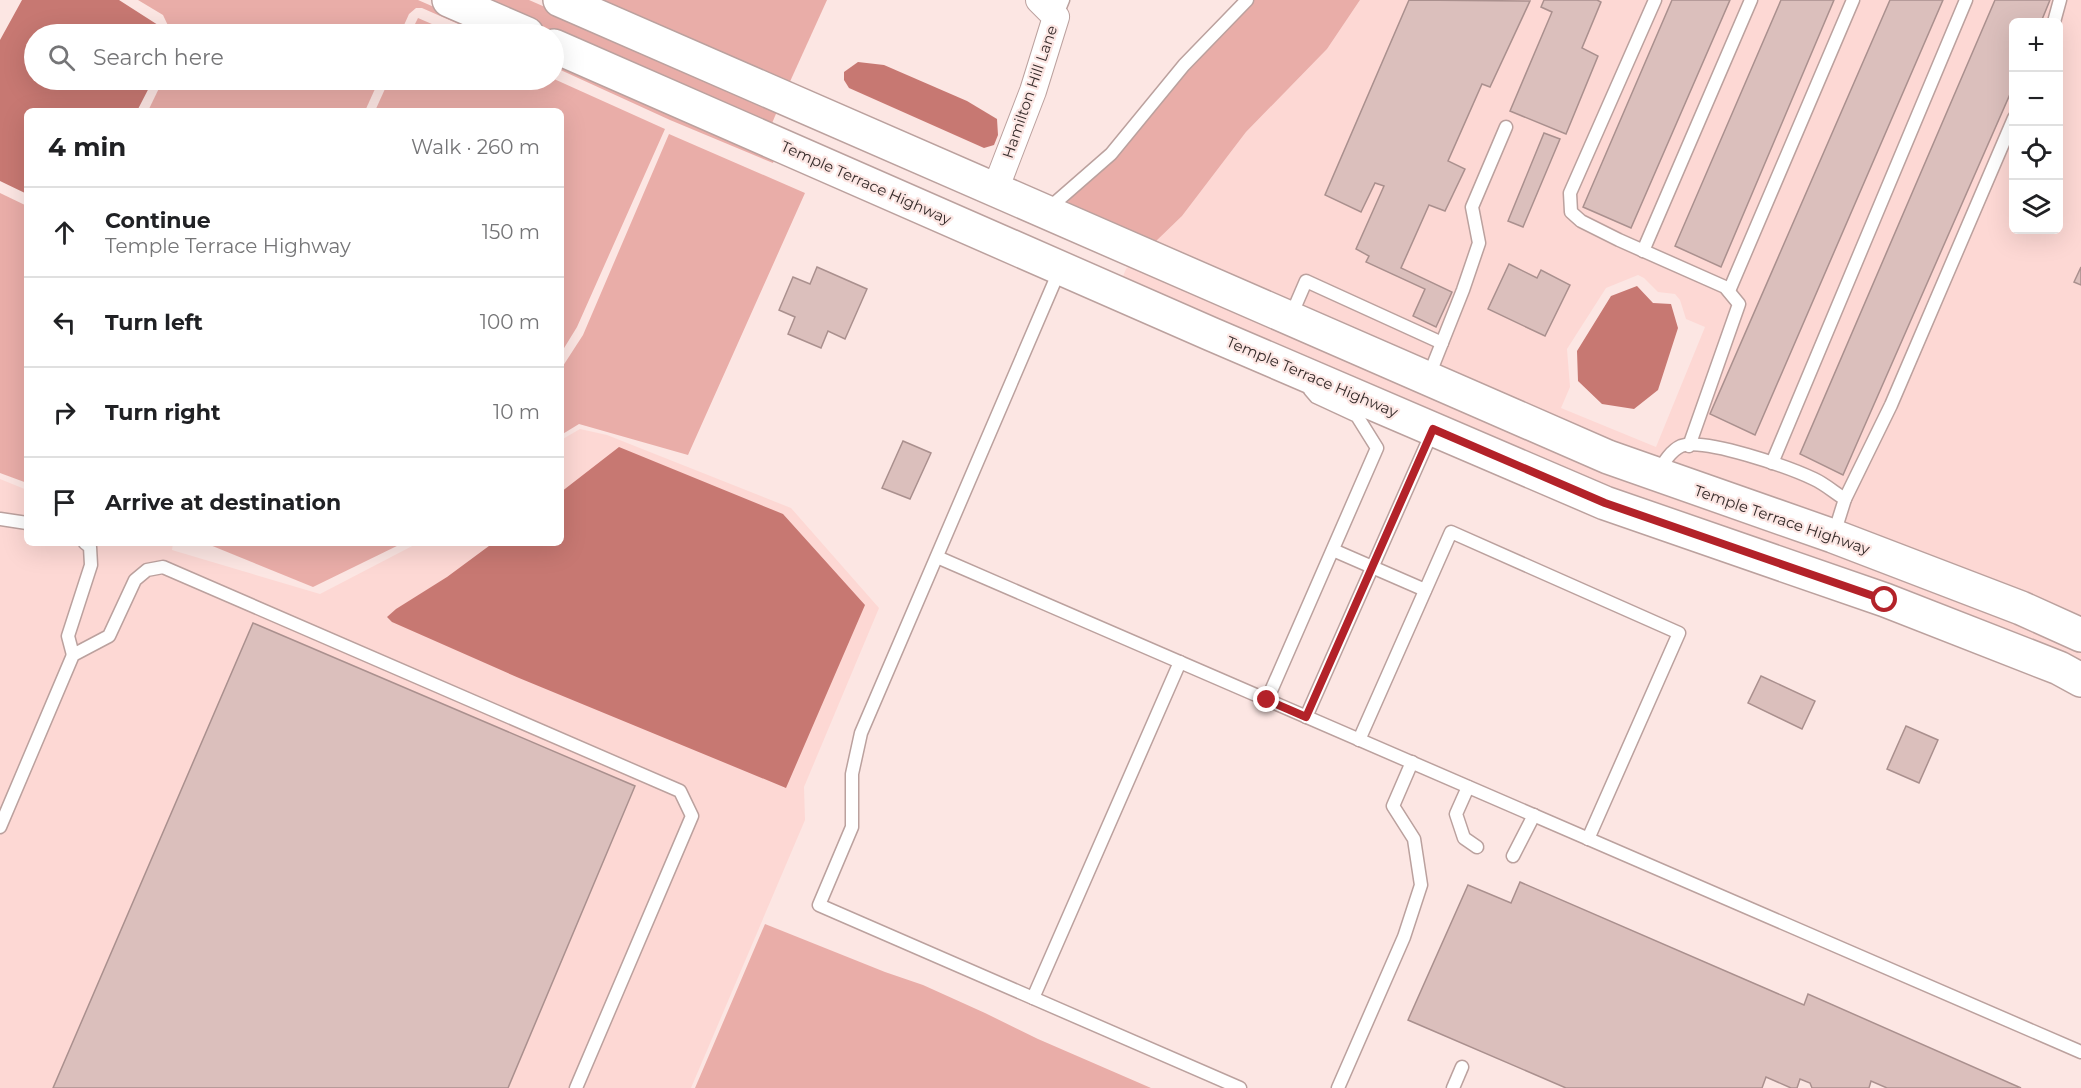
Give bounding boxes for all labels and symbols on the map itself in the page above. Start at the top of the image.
street label: Hamilton Hill Lane [998,23,1061,161]
street label: Temple Terrace Highway [778,136,955,229]
street label: Temple Terrace Highway [1224,332,1402,422]
street label: Temple Terrace Highway [1692,481,1873,559]
route start [1871,586,1897,612]
route end [1253,686,1279,712]

